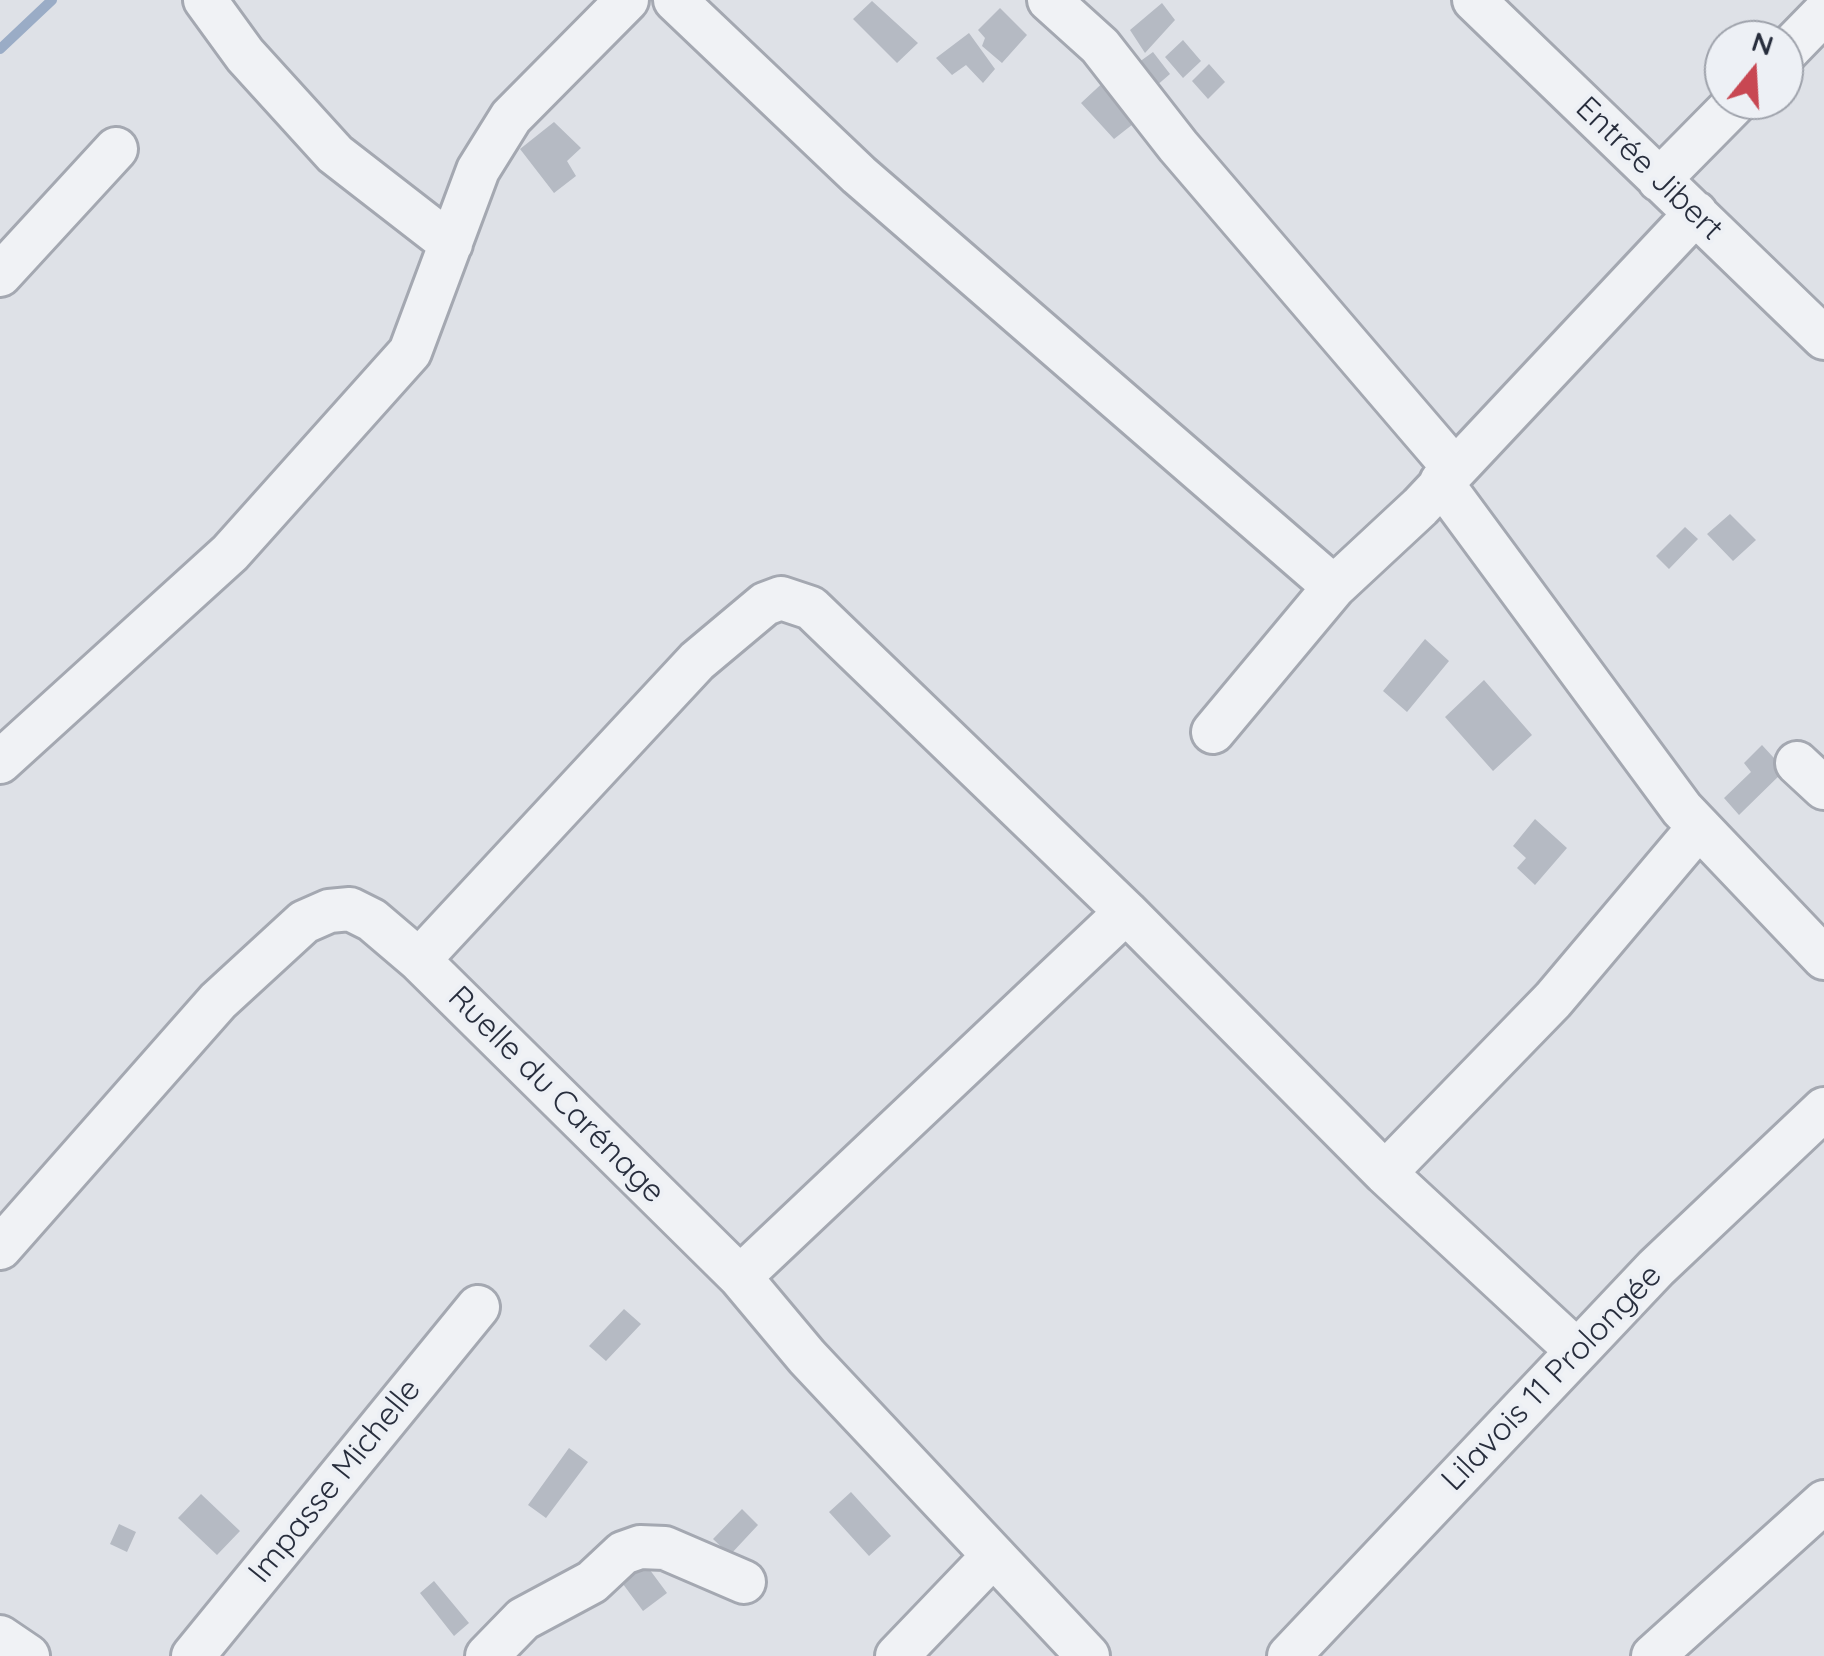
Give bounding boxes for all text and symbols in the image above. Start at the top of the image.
north arrow [1704,20,1804,120]
text: N [1748,23,1778,63]
street label: Entrée Jibert [1567,89,1731,249]
street label: Ruelle du Carénage [440,979,672,1211]
street label: Lilavois 11 Prolongée [1434,1257,1670,1499]
street label: Impasse Michelle [241,1371,429,1591]

